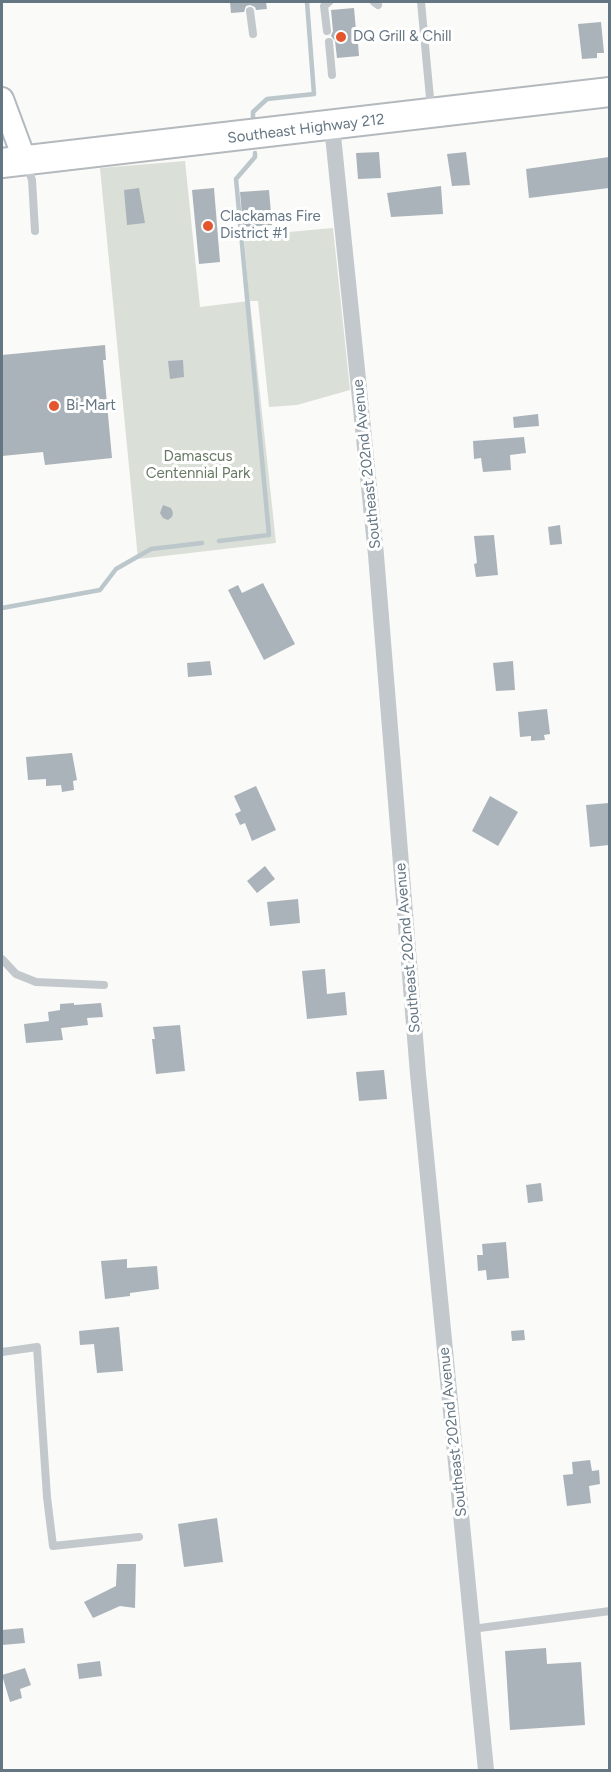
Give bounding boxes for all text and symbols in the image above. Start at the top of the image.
place label: DQ Grill & Chill [353,28,452,46]
marker: DQ Grill & Chill [334,30,348,44]
street label: Southeast Highway 212 [226,110,386,148]
place label: Clackamas Fire District #1 [220,208,321,243]
marker: Clackamas Fire District #1 [201,219,215,233]
street label: Southeast 202nd Avenue [349,378,385,550]
place label: Bi-Mart [66,397,116,415]
marker: Bi-Mart [47,399,61,413]
park label: Damascus Centennial Park [146,448,250,483]
street label: Southeast 202nd Avenue [392,862,424,1034]
street label: Southeast 202nd Avenue [435,1346,471,1518]

